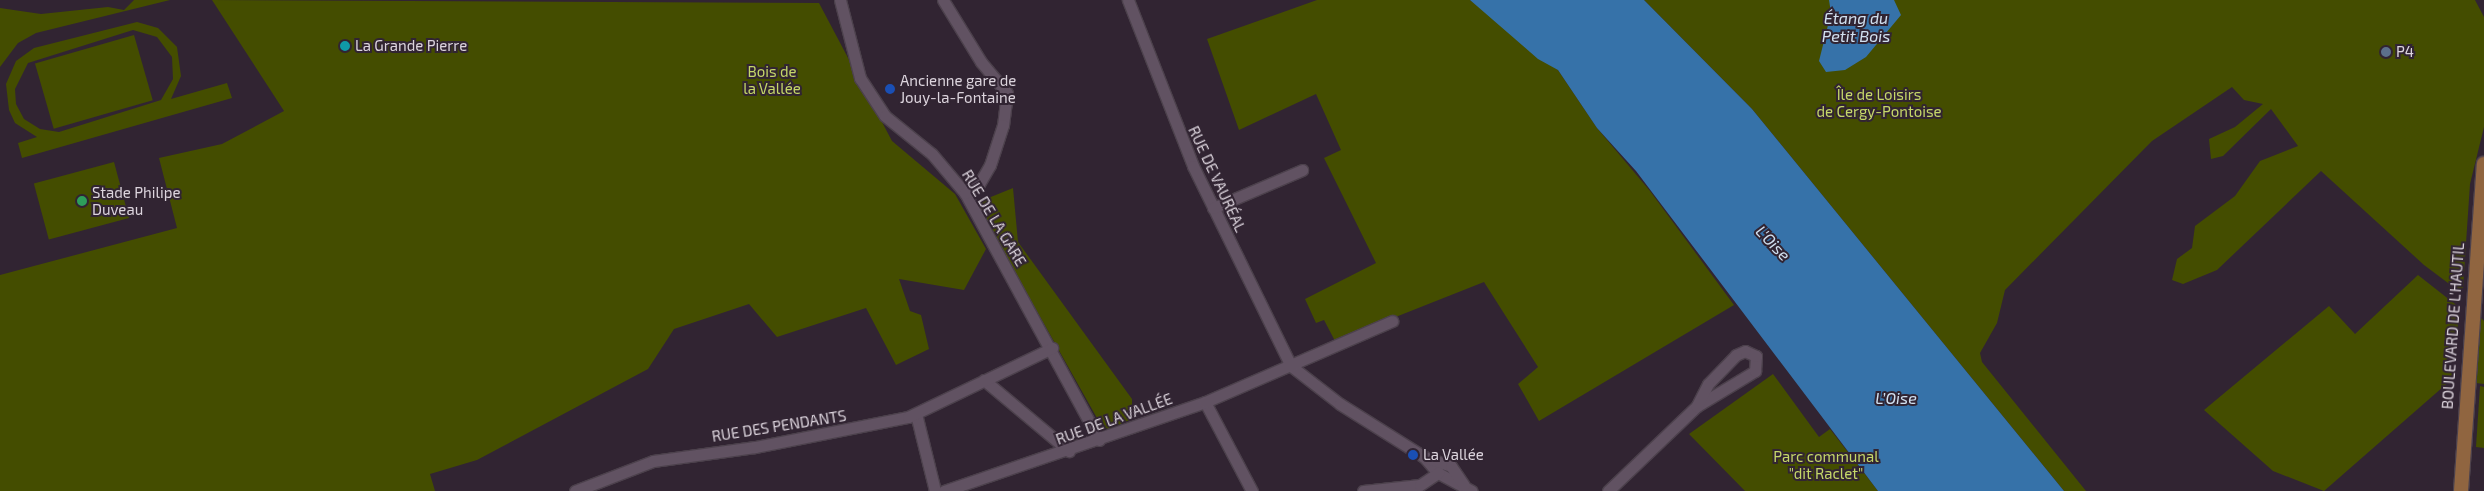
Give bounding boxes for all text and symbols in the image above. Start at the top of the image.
water label: Étang du Petit Bois [1822,8,1890,46]
place label: La Grande Pierre [355,37,467,55]
marker: La Grande Pierre [339,40,351,52]
place label: P4 [2396,43,2414,61]
marker: P4 [2380,46,2392,58]
park label: Bois de la Vallée [743,62,801,97]
place label: Ancienne gare de Jouy-la-Fontaine [900,71,1016,106]
marker: Ancienne gare de Jouy-la-Fontaine [884,83,896,95]
park label: Île de Loisirs de Cergy-Pontoise [1816,85,1942,120]
street label: RUE DE VAURÉAL [1184,123,1250,235]
street label: RUE DE LA GARE [958,166,1030,270]
place label: Stade Philipe Duveau [92,183,180,218]
marker: Stade Philipe Duveau [76,195,88,207]
water label: L'Oise [1752,221,1794,265]
street label: BOULEVARD DE L'HAUTIL [2438,242,2468,410]
water label: L’Oise [1875,388,1917,408]
street label: RUE DE LA VALLÉE [1053,389,1175,449]
street label: RUE DES PENDANTS [710,406,848,446]
place label: La Vallée [1423,446,1484,464]
park label: Parc communal "dit Raclet" [1773,447,1879,482]
marker: La Vallée [1407,449,1419,461]

